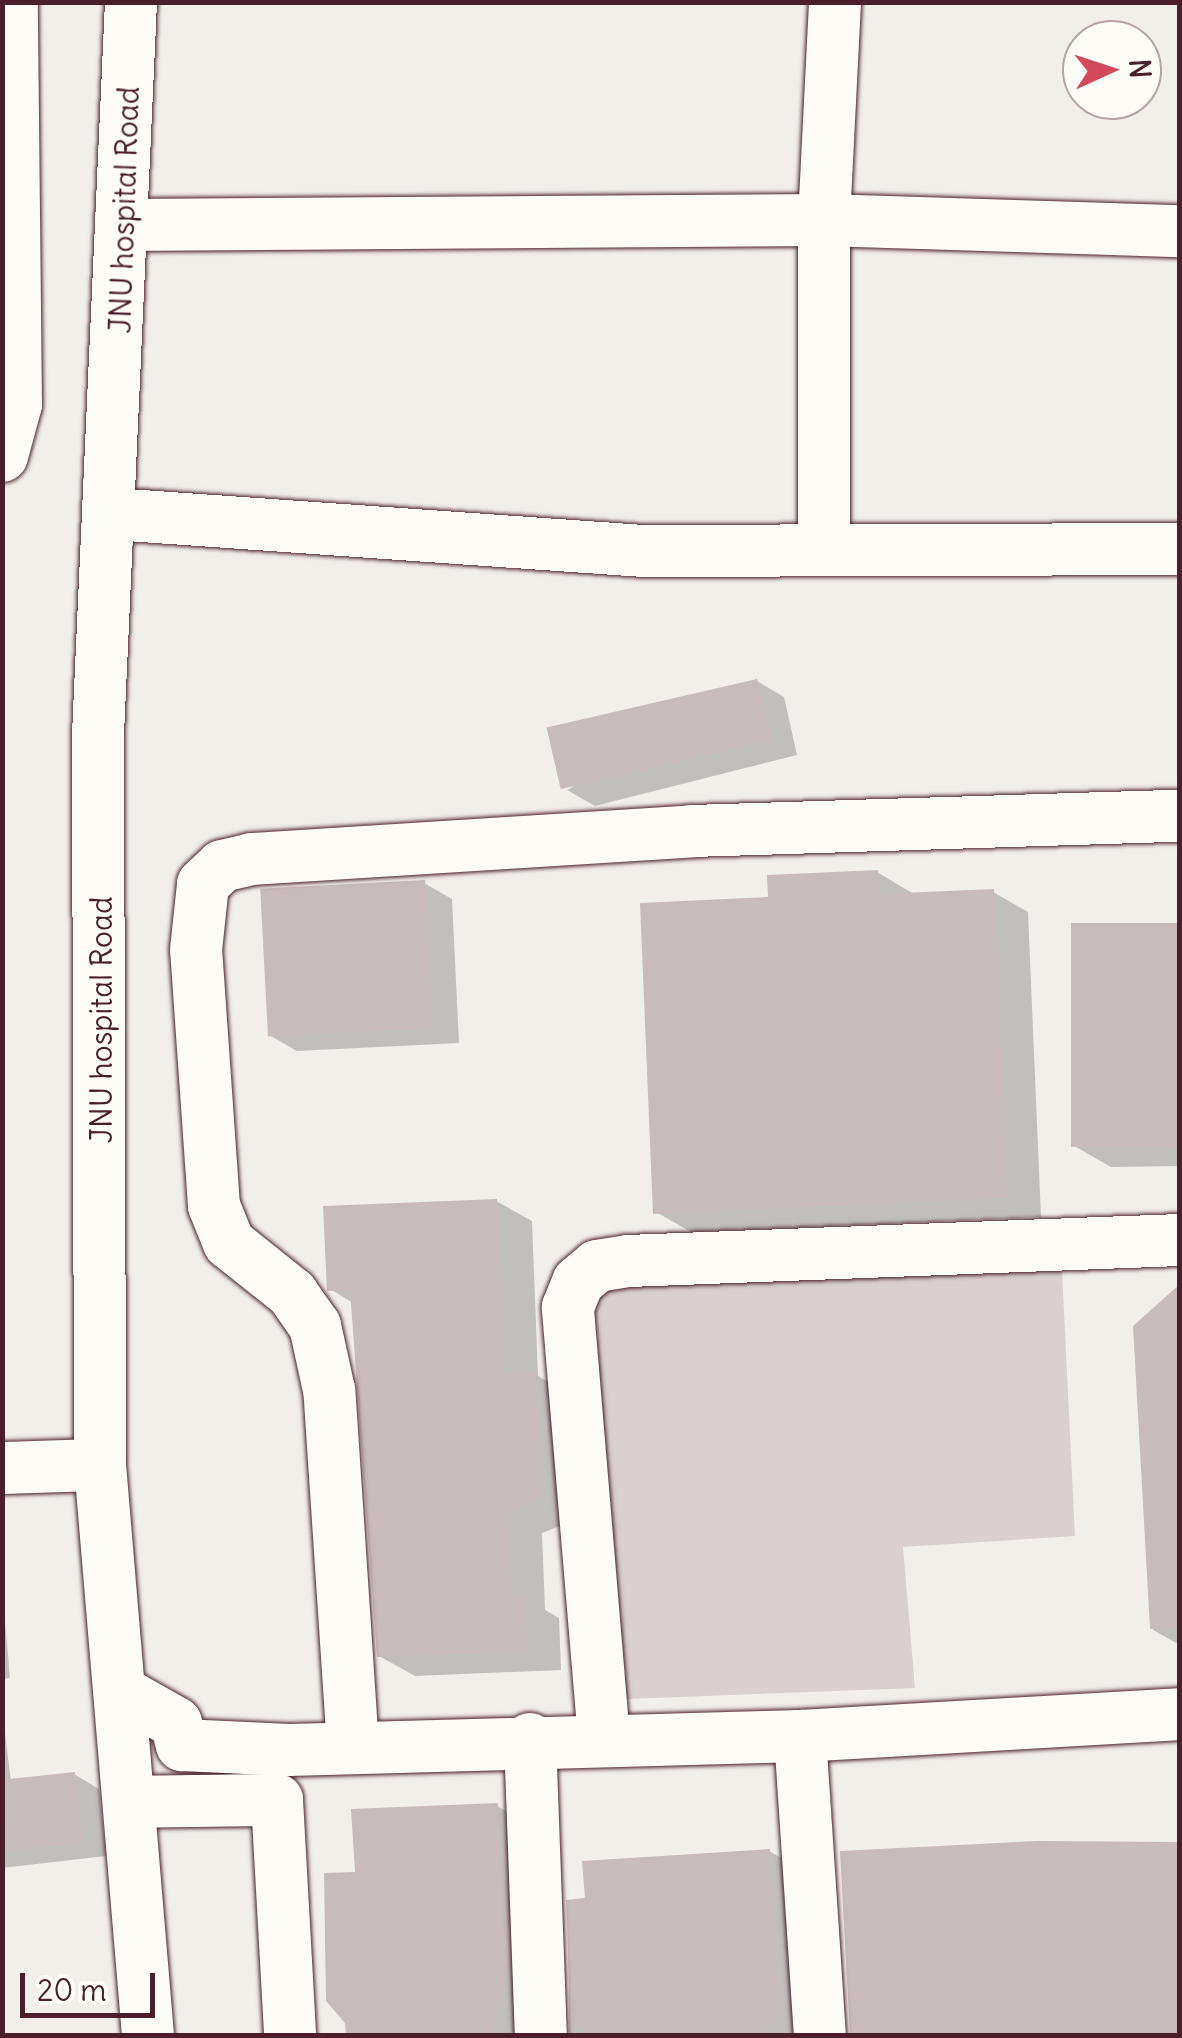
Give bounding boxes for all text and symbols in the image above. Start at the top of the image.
north arrow [1062,20,1162,120]
text: N [1121,58,1158,79]
street label: JNU hospital Road [102,86,146,334]
street label: JNU hospital Road [83,896,119,1144]
scale bar [25,1953,160,2015]
text: 20 m [37,1971,107,2009]

